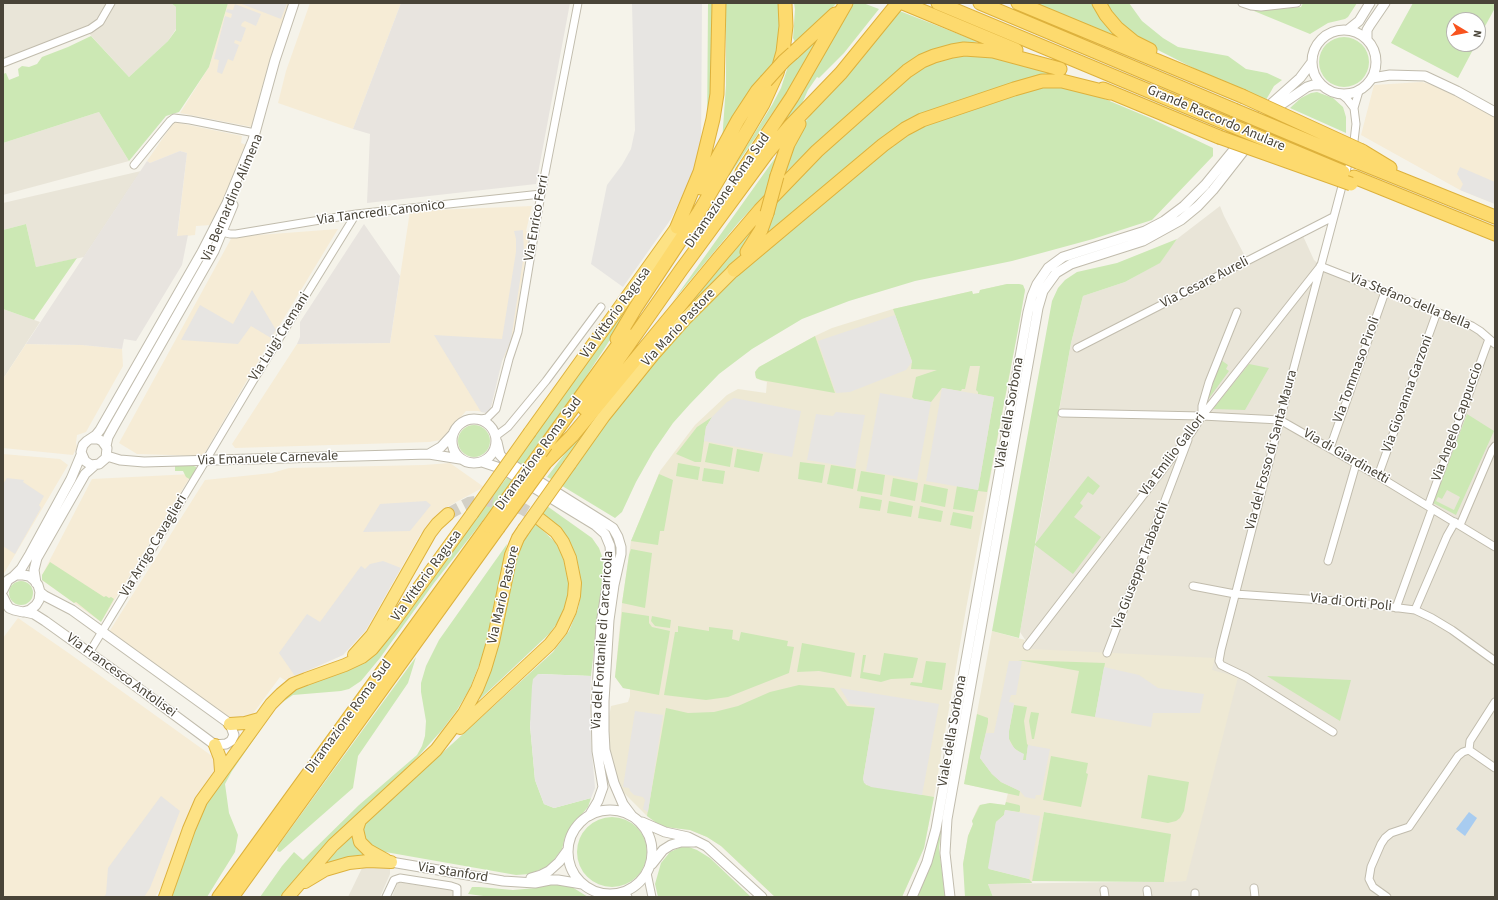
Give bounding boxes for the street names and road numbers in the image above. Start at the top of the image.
street label: Grande Raccordo Anulare [1145,82,1287,156]
street label: Diramazione Roma Sud [682,130,774,252]
street label: Via Bernardino Alimena [198,132,268,264]
street label: Via Enrico Ferri [521,174,553,262]
street label: Via Tancredi Canonico [316,197,446,229]
street label: Via Cesare Aureli [1158,254,1252,312]
street label: Via Vittorio Ragusa [577,264,655,362]
street label: Via Stefano della Bella [1347,270,1473,334]
street label: Via Mario Pastore [639,286,719,370]
street label: Via Luigi Cremani [246,290,314,384]
street label: Via Tommaso Piroli [1330,315,1384,425]
street label: Via Giovanna Garzoni [1379,333,1437,455]
street label: Viale della Sorbona [992,356,1028,470]
street label: Via Angelo Cappuccio [1429,360,1487,484]
street label: Via del Fosso di Santa Maura [1243,368,1301,532]
street label: Diramazione Roma Sud [492,394,586,514]
street label: Via Emilio Gallori [1136,410,1210,500]
street label: Via di Giardinetti [1300,426,1392,488]
street label: Via Emanuele Carnevale [198,448,338,470]
street label: Via Arrigo Cavaglieri [117,492,191,600]
street label: Via Giuseppe Trabacchi [1109,500,1173,632]
street label: Via Vittorio Ragusa [388,527,466,625]
street label: Via Mario Pastore [485,544,523,646]
street label: Via del Fontanile di Carcaricola [588,550,618,730]
street label: Via di Orti Poli [1309,590,1393,616]
street label: Via Francesco Antolisei [62,630,180,722]
street label: Diramazione Roma Sud [302,657,396,777]
street label: Viale della Sorbona [935,674,971,788]
street label: Via Stanford [417,859,489,887]

